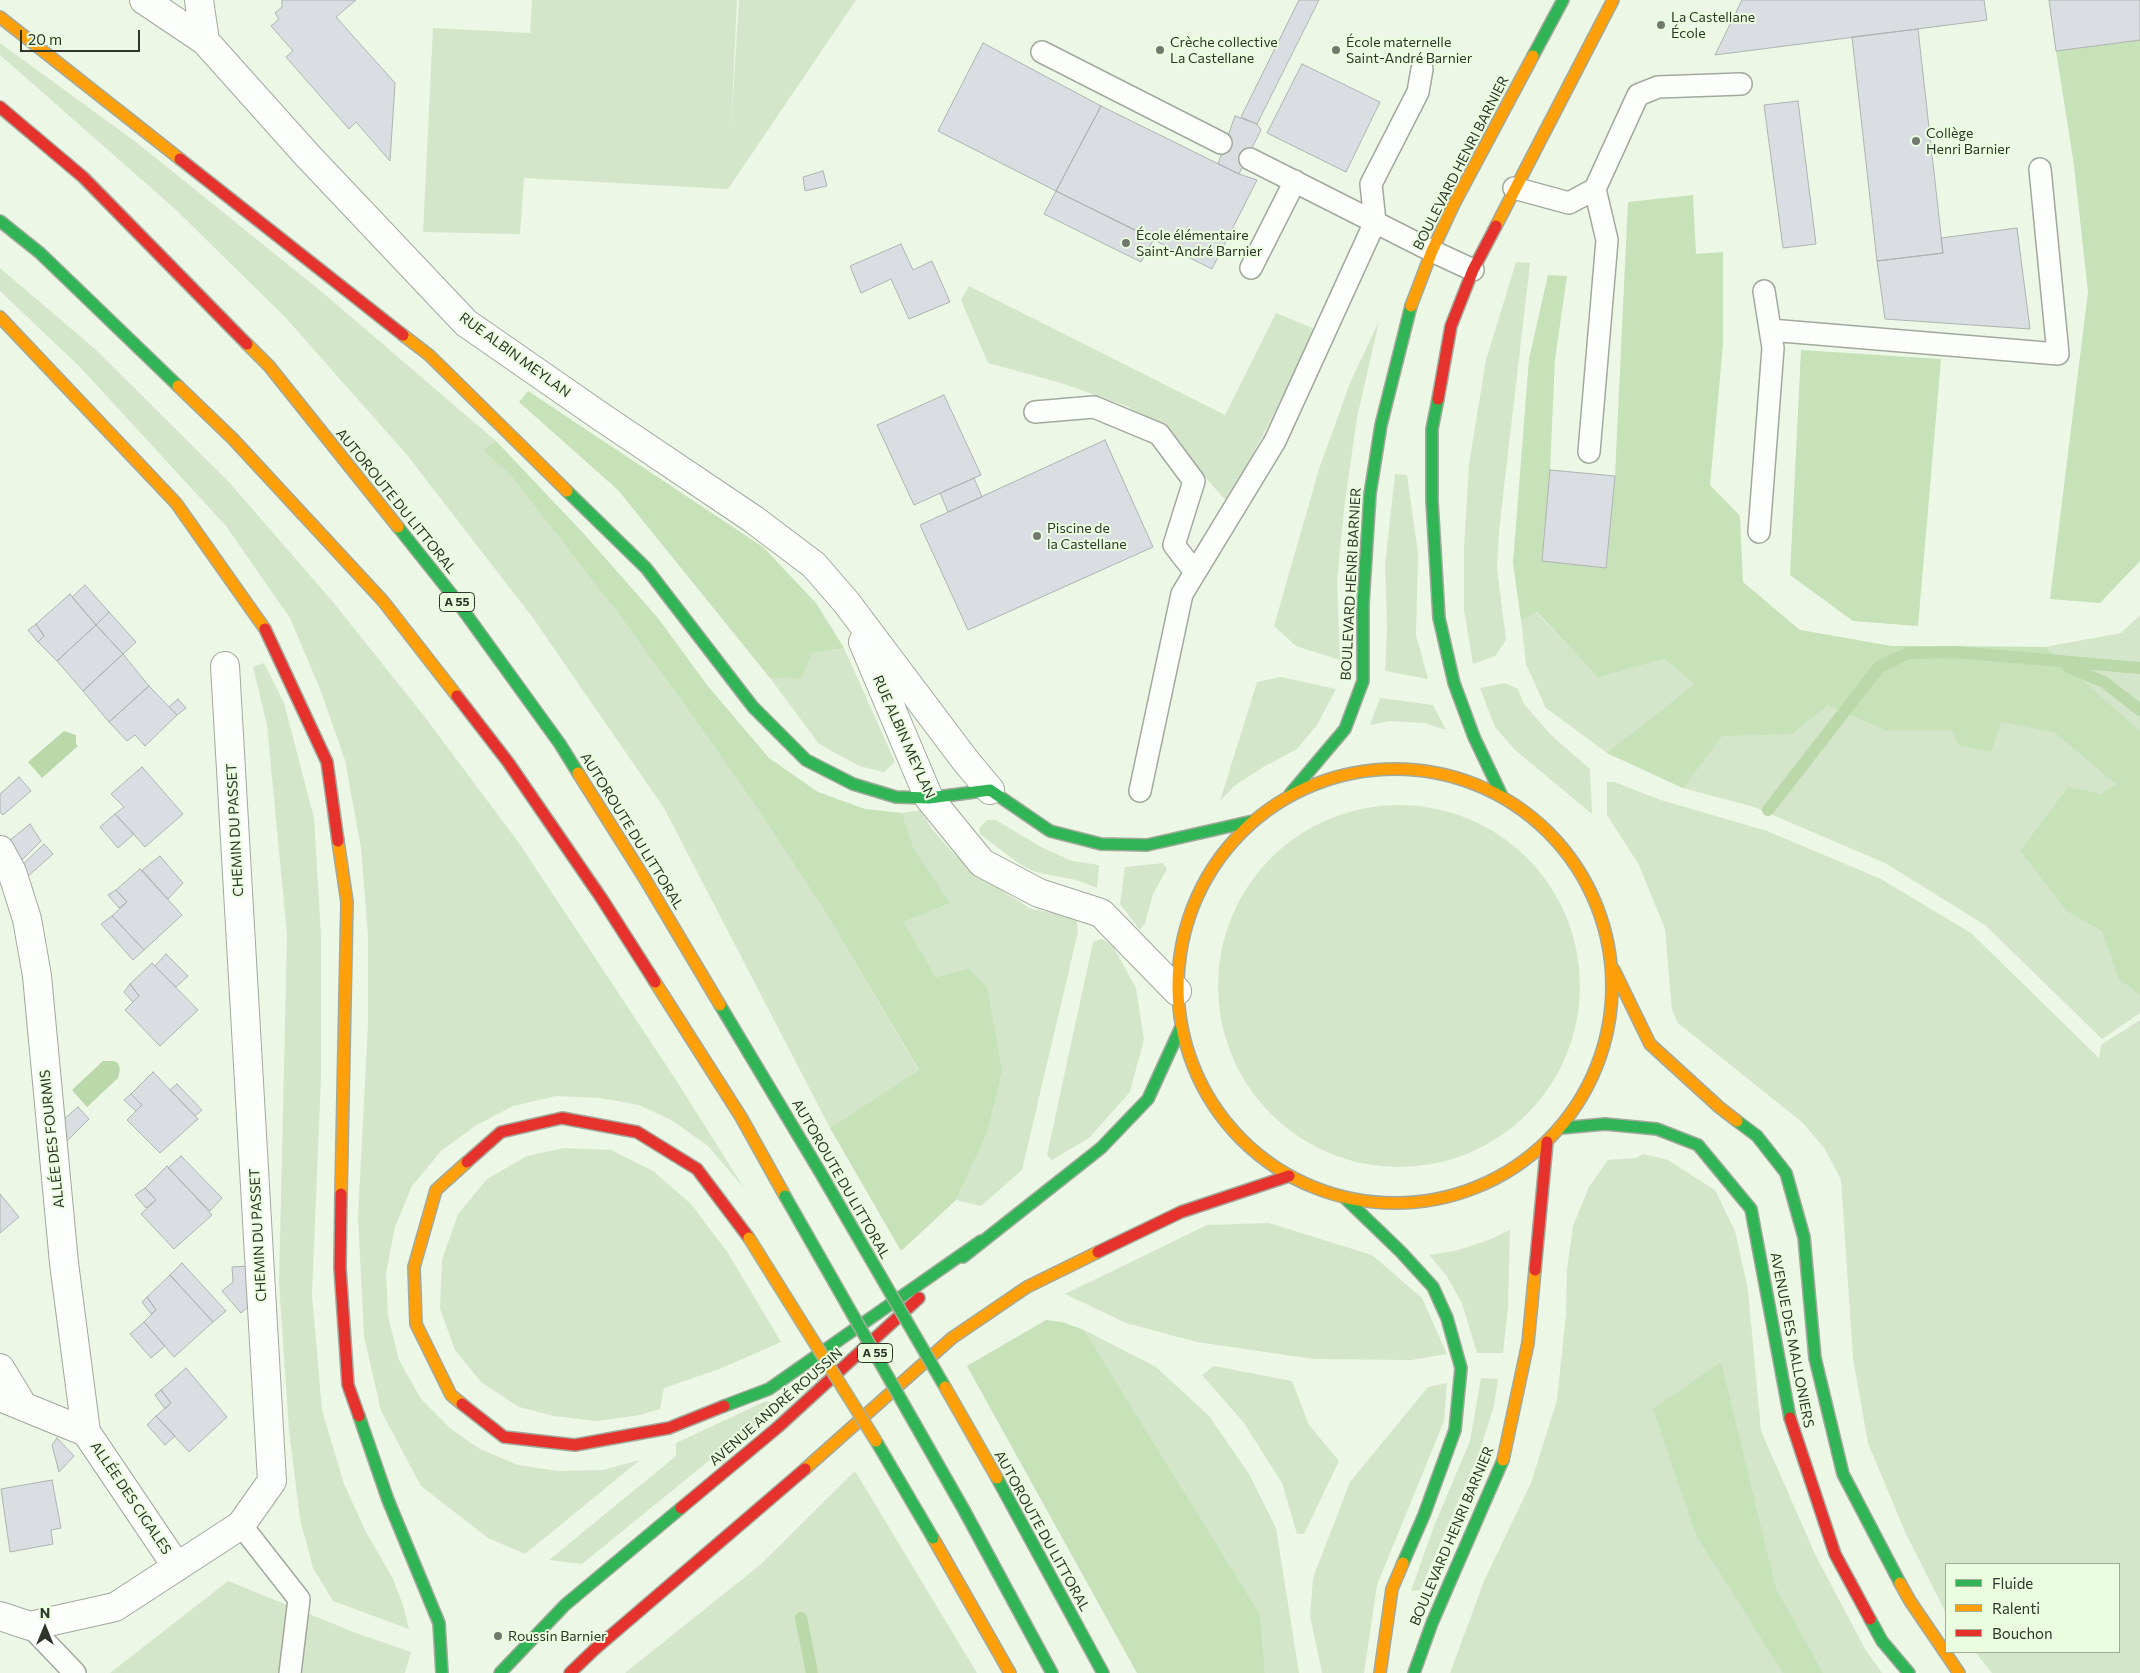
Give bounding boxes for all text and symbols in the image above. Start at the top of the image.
place label: La Castellane École [1671,9,1755,41]
marker: La Castellane École [1655,19,1667,31]
scale bar [22,20,142,52]
text: 20 m [28,30,62,48]
place label: Crèche collective La Castellane [1170,34,1278,66]
place label: École maternelle Saint-André Barnier [1346,34,1472,66]
marker: Crèche collective La Castellane [1154,44,1166,56]
marker: École maternelle Saint-André Barnier [1330,44,1342,56]
street label: BOULEVARD HENRI BARNIER [1410,73,1512,253]
place label: Collège Henri Barnier [1926,125,2010,158]
marker: Collège Henri Barnier [1910,135,1922,147]
place label: École élémentaire Saint-André Barnier [1136,227,1262,260]
marker: École élémentaire Saint-André Barnier [1120,237,1132,249]
street label: RUE ALBIN MEYLAN [456,309,574,401]
street label: AUTOROUTE DU LITTORAL [332,425,460,577]
street label: BOULEVARD HENRI BARNIER [1338,487,1364,681]
place label: Piscine de la Castellane [1047,520,1127,552]
marker: Piscine de la Castellane [1031,530,1043,542]
road number: A 55 [440,592,474,612]
street label: RUE ALBIN MEYLAN [869,673,939,801]
street label: AUTOROUTE DU LITTORAL [577,750,687,912]
street label: CHEMIN DU PASSET [223,763,247,897]
street label: ALLÉE DES FOURMIS [36,1069,68,1209]
street label: AUTOROUTE DU LITTORAL [788,1096,894,1262]
street label: CHEMIN DU PASSET [246,1168,270,1302]
street label: AVENUE DES MALLONIERS [1767,1251,1817,1429]
road number: A 55 [858,1344,892,1362]
street label: AVENUE ANDRÉ ROUSSIN [706,1345,846,1469]
street label: ALLÉE DES CIGALES [87,1438,175,1558]
street label: BOULEVARD HENRI BARNIER [1407,1444,1497,1628]
street label: AUTOROUTE DU LITTORAL [991,1448,1093,1614]
legend [1945,1563,2120,1653]
text: Fluide [1992,1574,2033,1592]
text: Ralenti [1992,1599,2040,1617]
north arrow [20,1603,70,1653]
text: N [40,1604,50,1621]
text: Bouchon [1992,1624,2053,1642]
place label: Roussin Barnier [508,1628,607,1644]
marker: Roussin Barnier [492,1630,504,1642]

